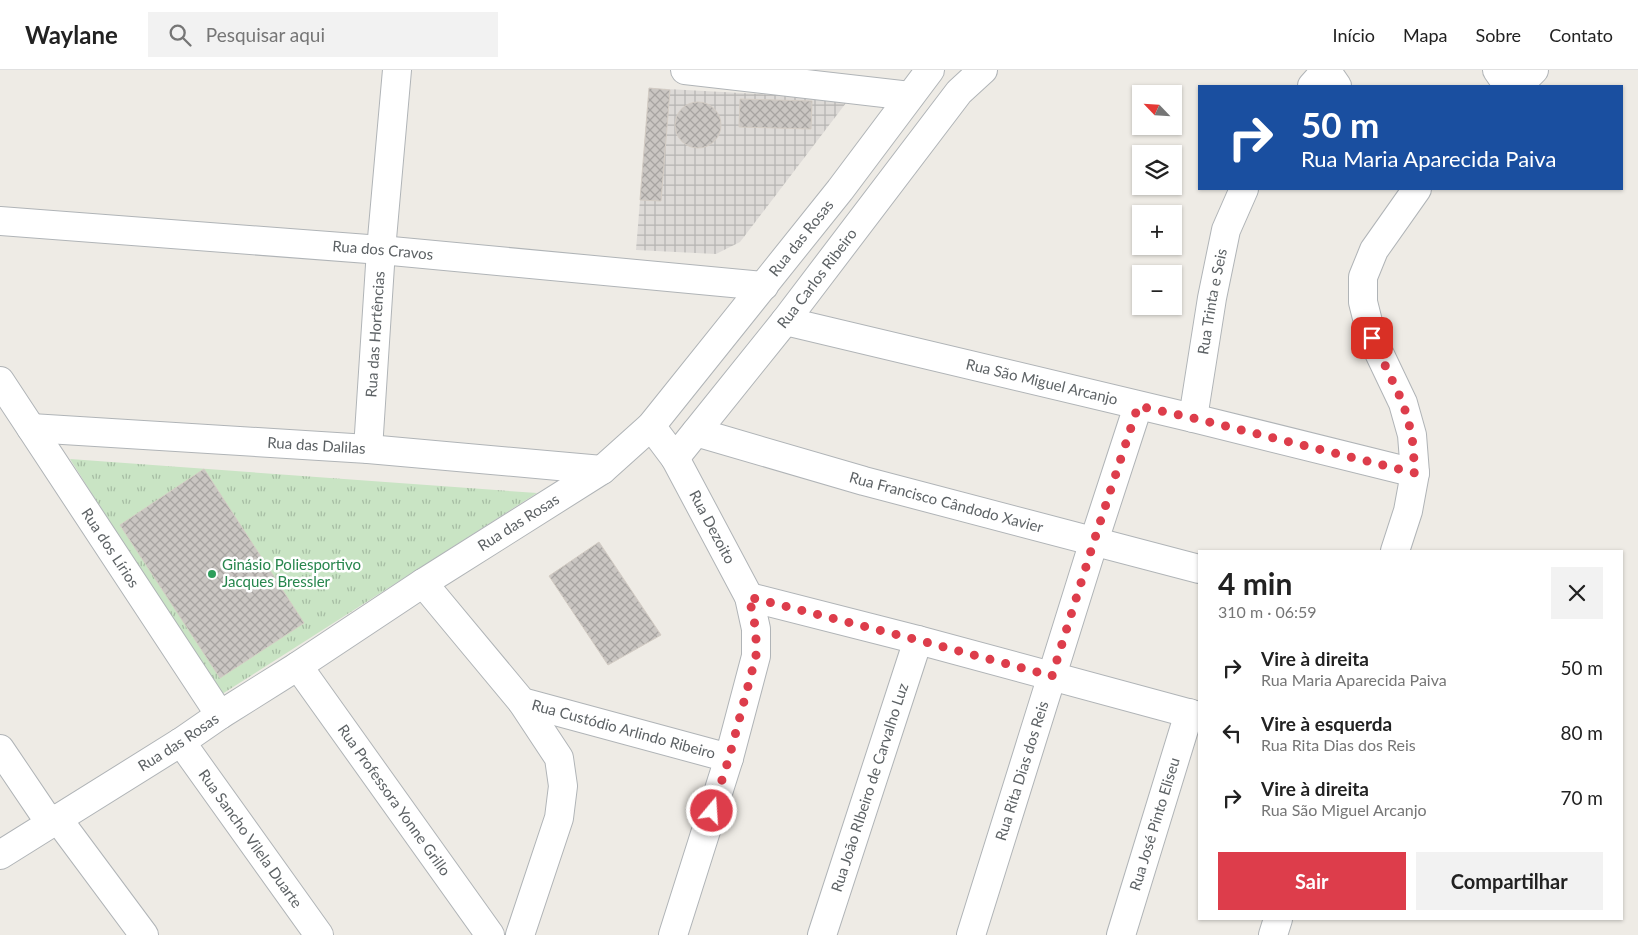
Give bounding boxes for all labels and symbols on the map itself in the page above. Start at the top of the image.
north arrow [1132,85,1182,135]
street label: Rua das Rosas [764,196,837,280]
street label: Rua Carlos Ribeiro [773,224,860,331]
street label: Rua dos Cravos [332,236,434,263]
street label: Rua Trinta e Seis [1193,247,1230,356]
street label: Rua das Hortências [361,270,388,398]
pin [1351,317,1393,359]
street label: Rua São Miguel Arcanjo [964,354,1120,408]
street label: Rua das Dalilas [267,433,366,457]
street label: Rua Francisco Cândodo Xavier [847,467,1046,536]
street label: Rua Dezoito [686,487,740,566]
street label: Rua das Rosas [474,489,562,554]
street label: Rua dos Lírios [78,504,144,591]
place label: Ginásio Poliesportivo Jacques Bressler [222,555,361,590]
marker: Ginásio Poliesportivo Jacques Bressler [206,568,218,580]
street label: Rua João RIbeiro de Carvalho Luz [827,680,911,894]
street label: Rua Custódio Arlindo Ribeiro [530,695,718,762]
street label: Rua Rita Dias dos Reis [991,698,1052,843]
street label: Rua das Rosas [134,709,222,775]
street label: Rua Professora Yonne Grillo [334,720,455,879]
street label: Rua José Pinto Eliseu [1125,755,1183,893]
street label: Rua Sancho Vilela Duarte [195,765,307,911]
position arrow [685,784,737,836]

